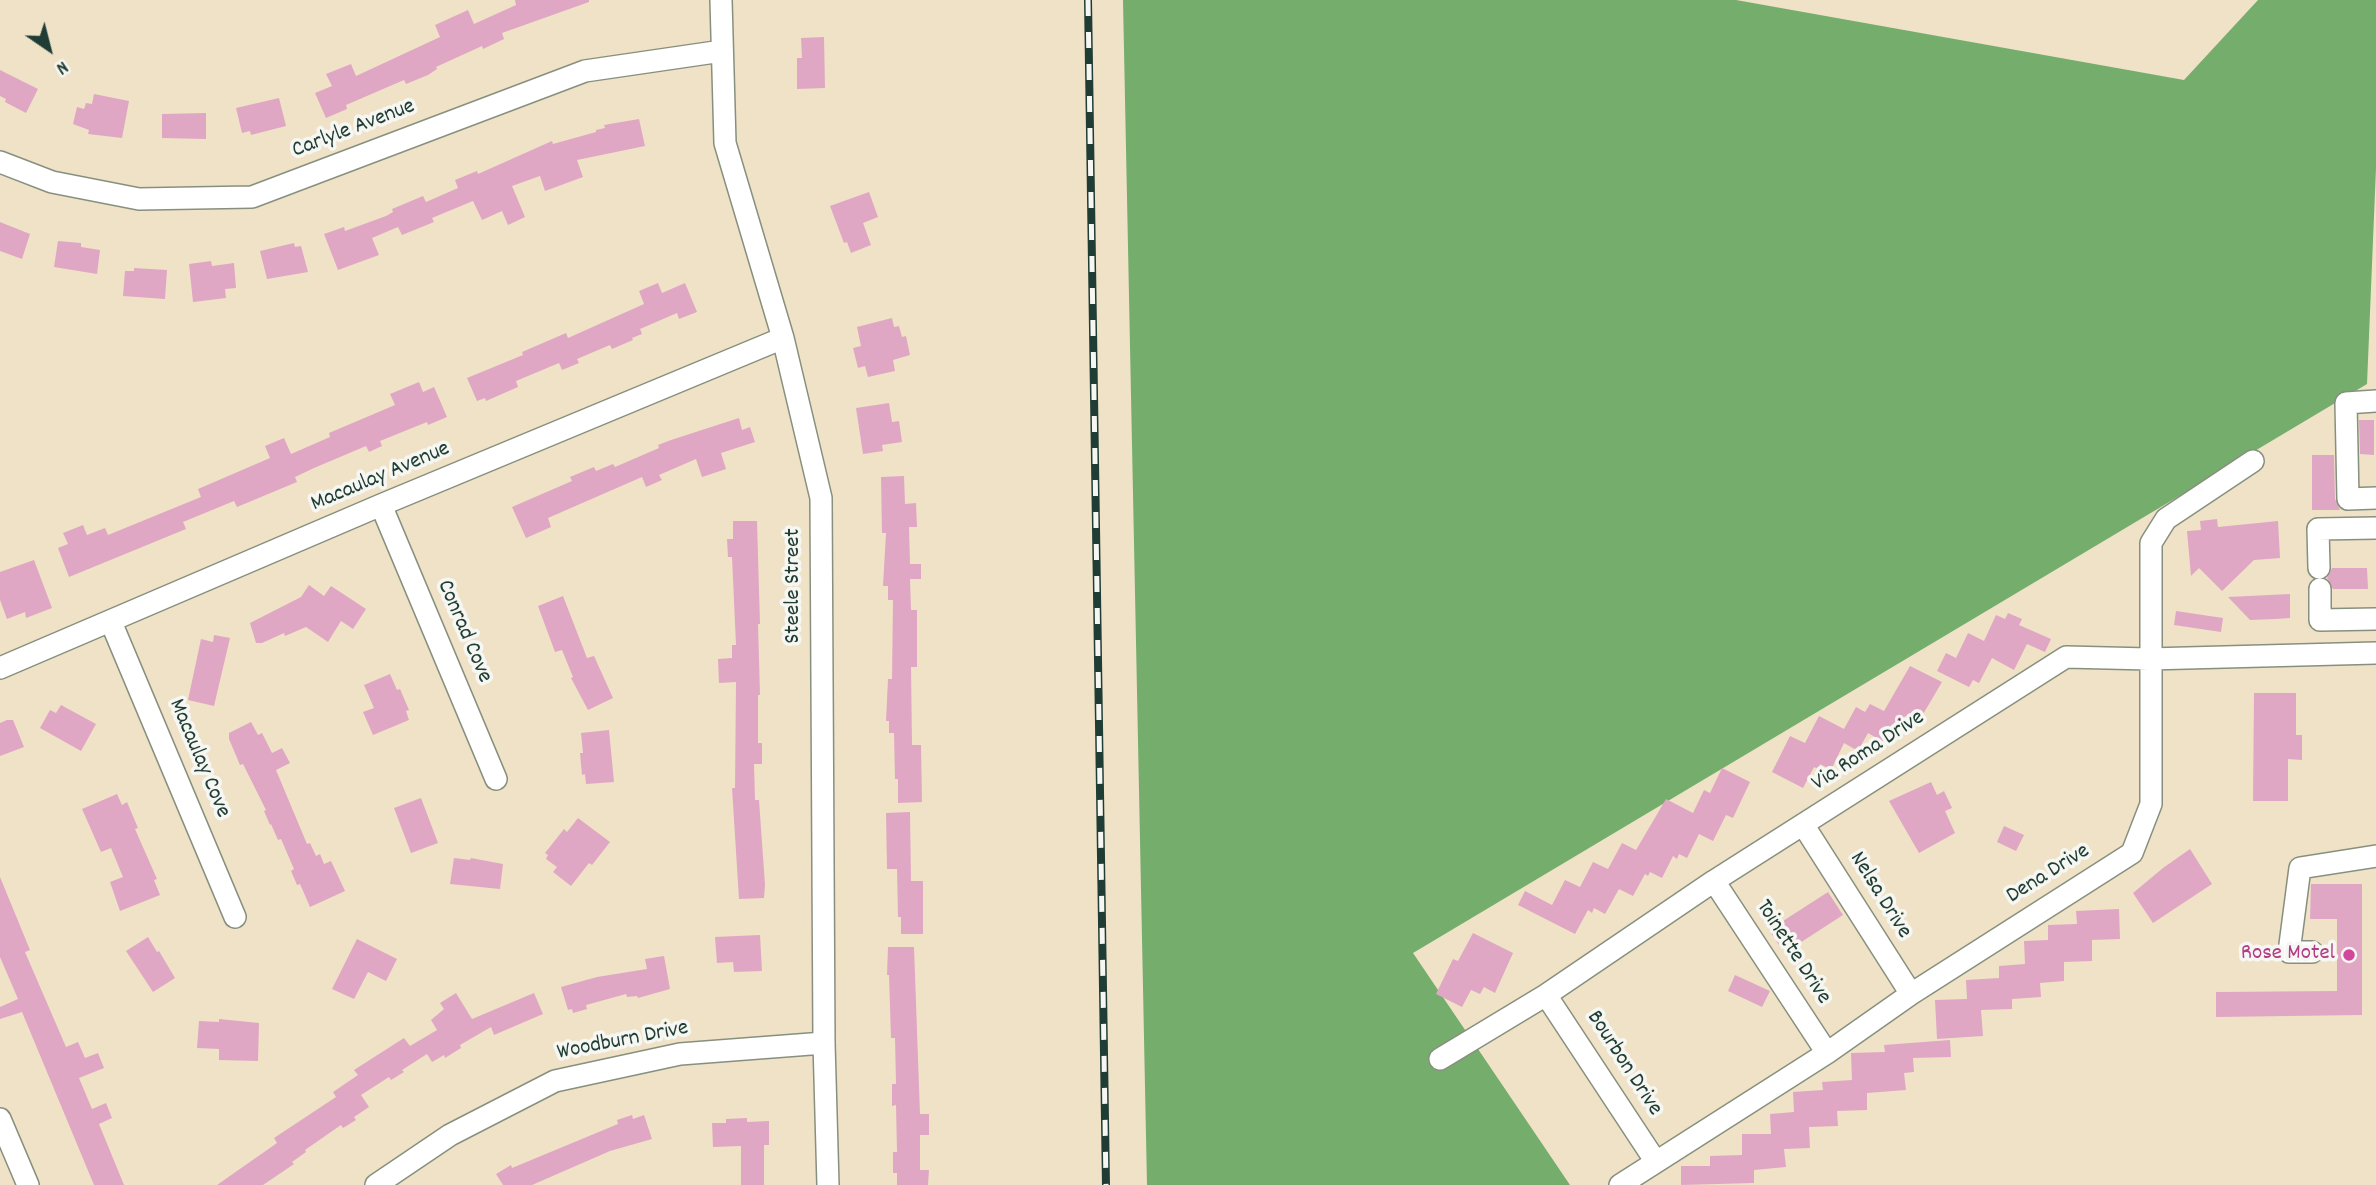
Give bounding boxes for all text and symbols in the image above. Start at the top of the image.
north arrow [14,14,84,84]
text: N [50,53,73,80]
street label: Carlyle Avenue [289,94,419,166]
street label: Macaulay Avenue [307,436,455,520]
street label: Steele Street [781,528,809,644]
street label: Conrad Cove [429,576,497,688]
street label: Macaulay Cove [161,695,235,823]
street label: Via Roma Drive [1807,705,1931,799]
street label: Dena Drive [2002,839,2096,911]
street label: Nelsa Drive [1842,848,1916,944]
street label: Toinette Drive [1748,896,1836,1010]
place label: Rose Motel [2241,941,2335,969]
marker: Rose Motel [2341,947,2357,963]
street label: Bourbon Drive [1579,1006,1667,1122]
street label: Woodburn Drive [555,1016,691,1068]

